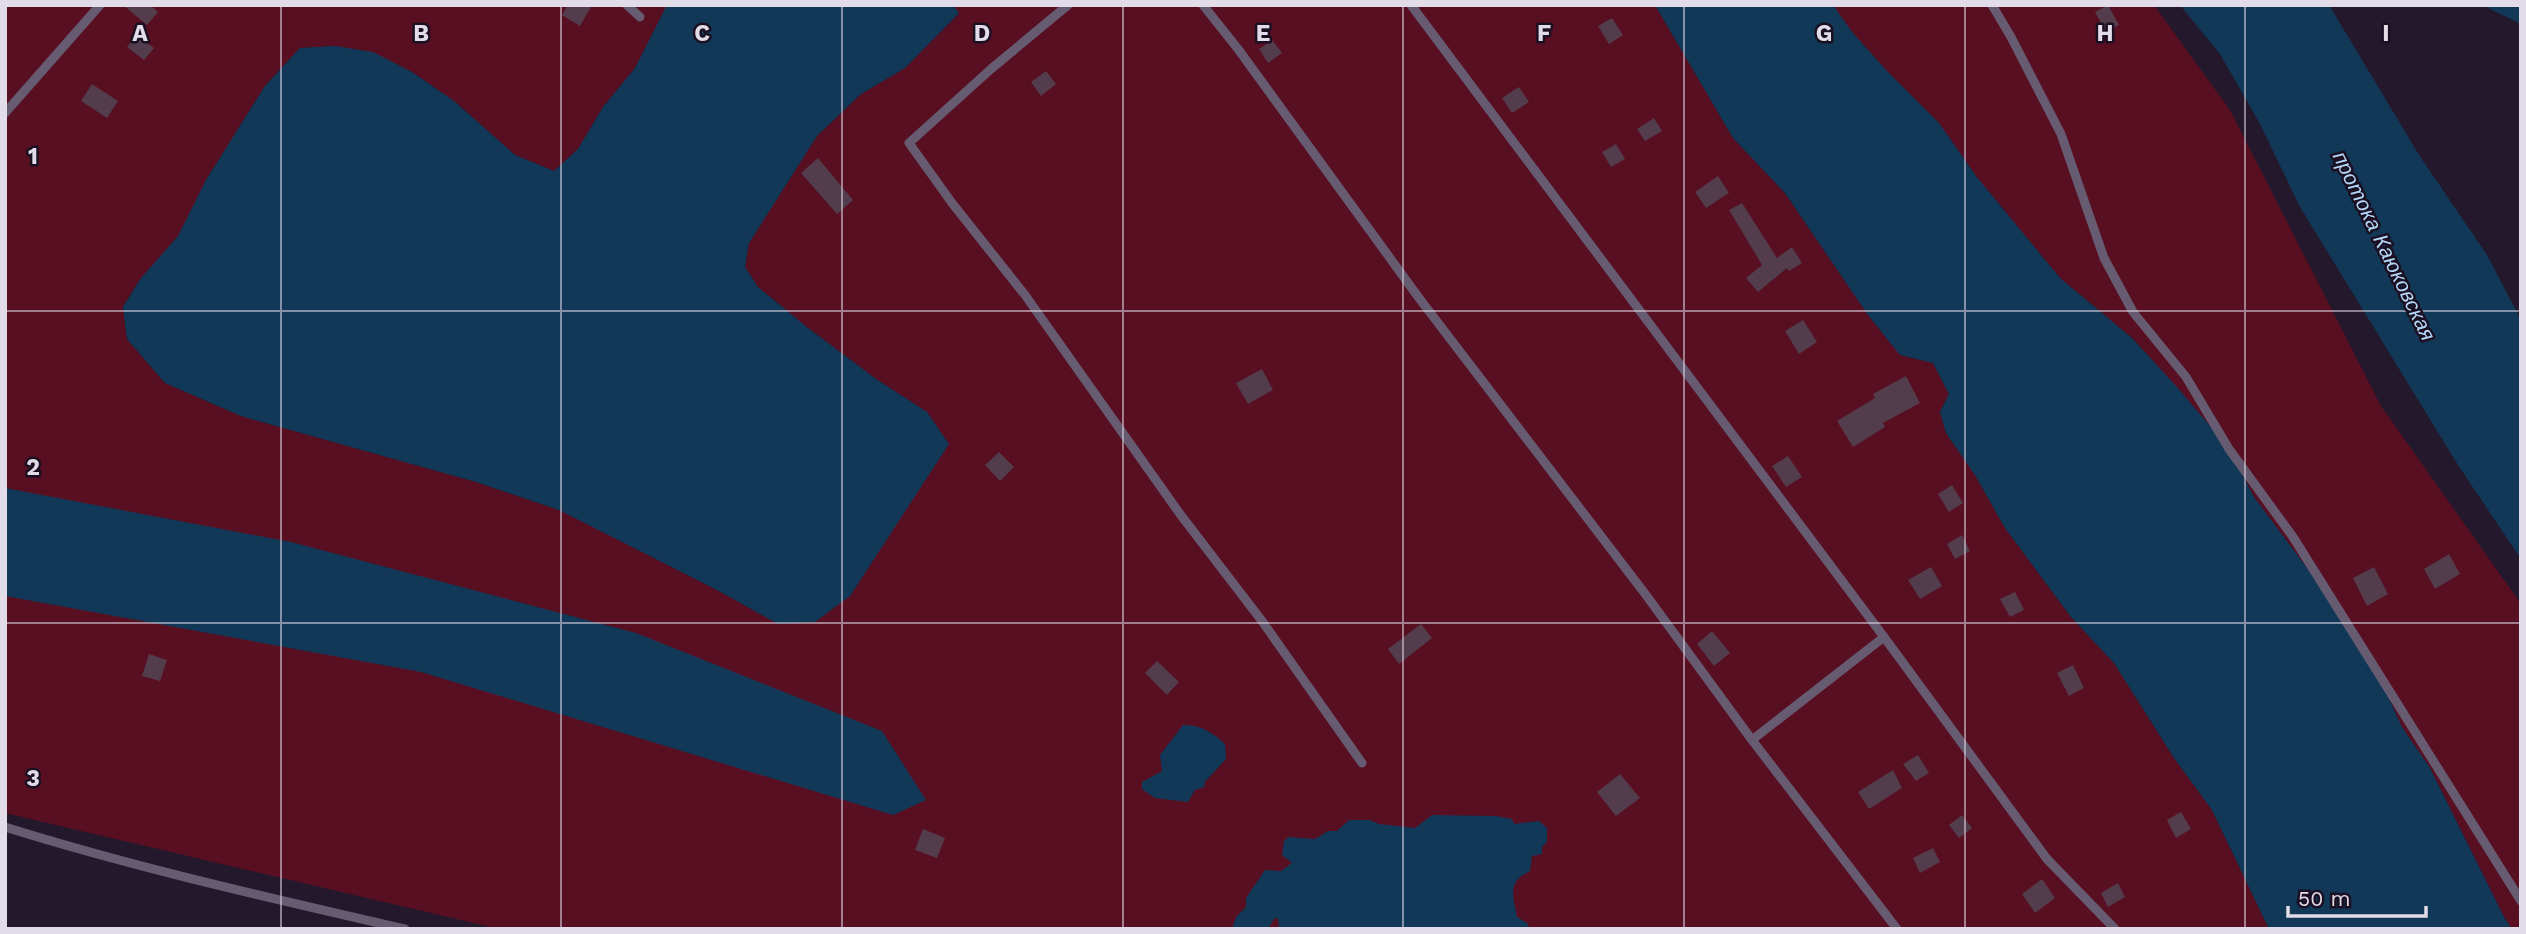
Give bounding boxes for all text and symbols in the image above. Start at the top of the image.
text: A [132,20,148,47]
text: B [413,20,429,47]
text: C [694,20,710,47]
text: D [974,20,990,47]
text: E [1256,20,1270,47]
text: F [1537,20,1551,47]
text: G [1816,20,1832,47]
text: H [2096,20,2114,47]
text: I [2382,20,2390,47]
text: 1 [28,143,38,170]
water label: протока Каюковская [2328,147,2441,345]
text: 2 [26,454,40,481]
text: 3 [26,765,40,792]
scale bar [2288,874,2426,918]
text: 50 m [2298,886,2350,911]

